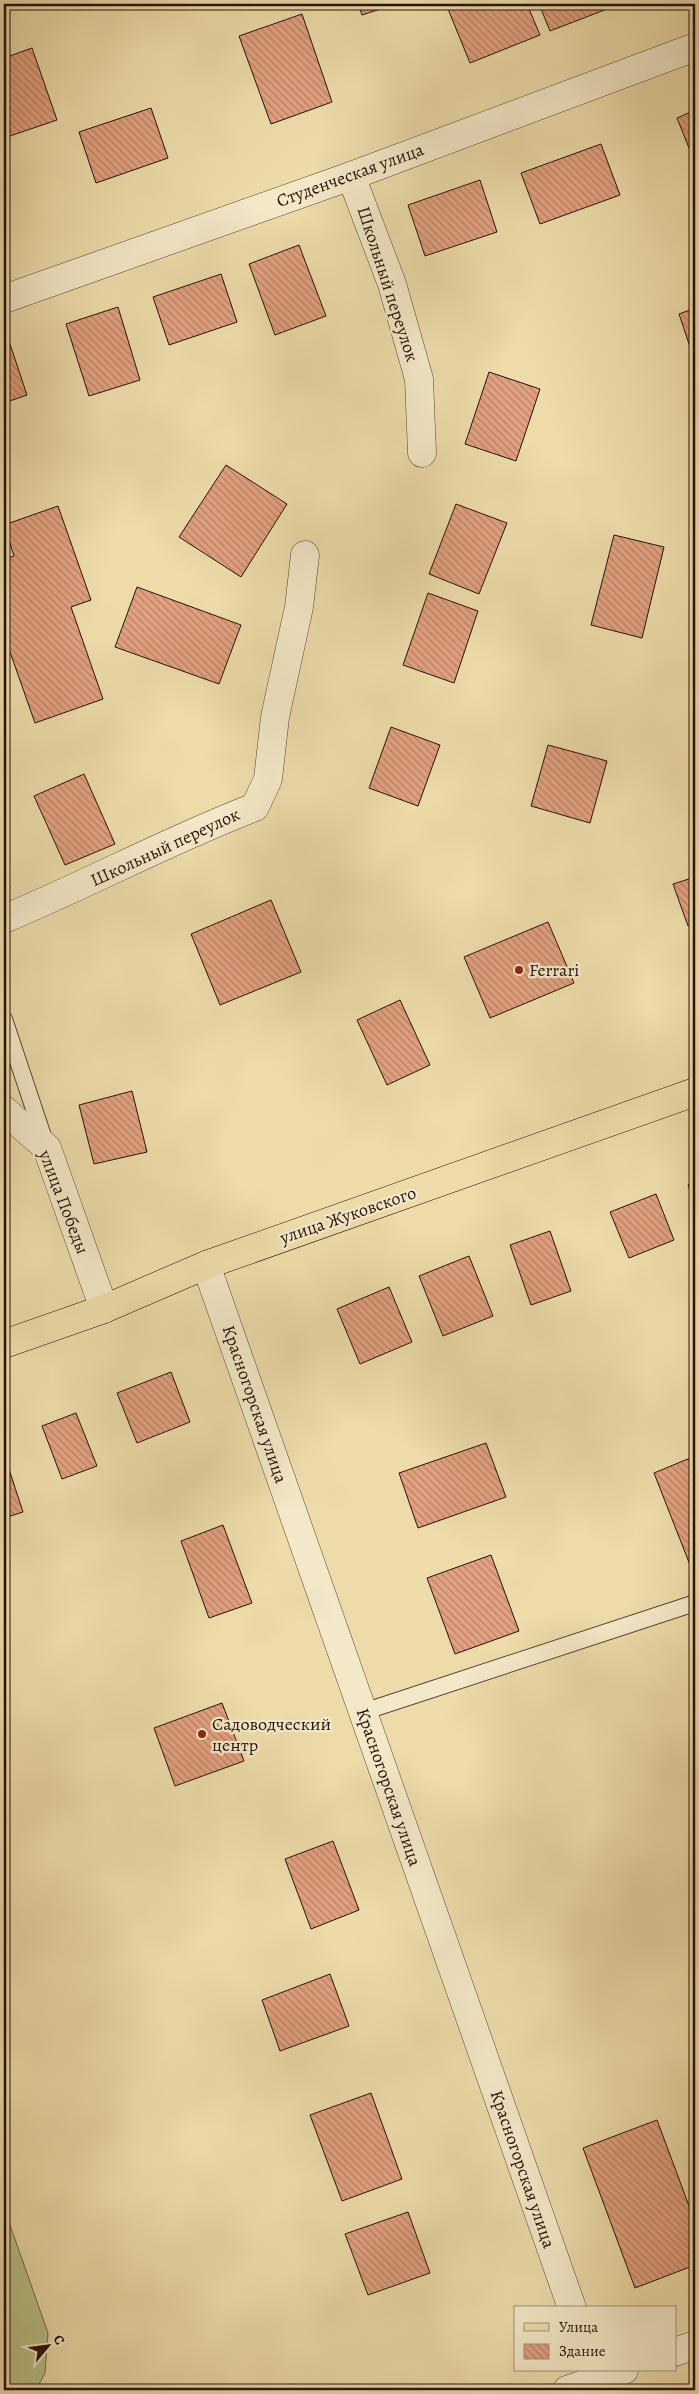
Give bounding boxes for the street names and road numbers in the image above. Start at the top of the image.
street label: Студенческая улица [273,137,428,213]
street label: Школьный переулок [352,203,424,365]
street label: Школьный переулок [86,802,244,892]
street label: улица Победы [33,1146,95,1257]
street label: улица Жуковского [276,1180,419,1250]
street label: Красногорская улица [217,1322,294,1487]
street label: Красногорская улица [351,1705,428,1870]
street label: Красногорская улица [485,2087,562,2252]

